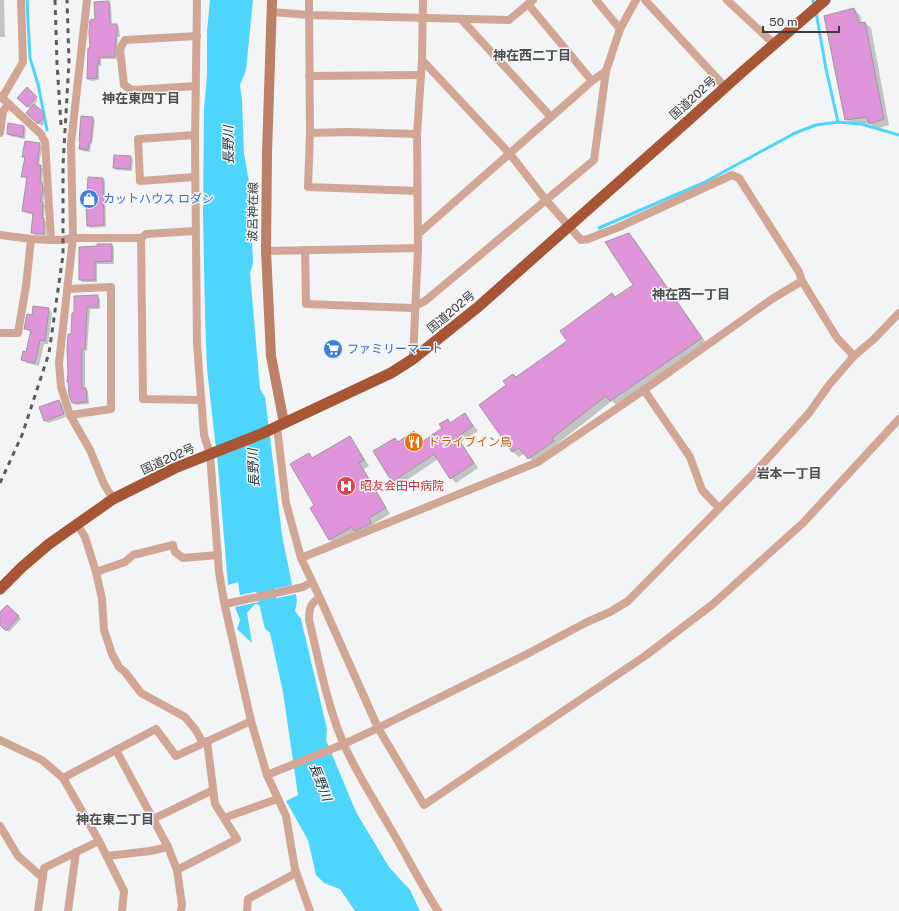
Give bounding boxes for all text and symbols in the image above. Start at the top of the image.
scale bar [763,8,839,34]
text: 50 m [769,15,797,29]
district label: 神在西二丁目 [493,48,571,63]
street label: 国道202号 [667,74,719,122]
district label: 神在東四丁目 [102,91,180,106]
water label: 長野川 [221,123,236,165]
street label: 波呂神在線 [245,182,261,242]
shop icon: カットハウス ロダン [78,188,100,210]
place label: カットハウス ロダン [103,192,214,206]
district label: 神在西一丁目 [652,287,730,302]
street label: 国道202号 [424,288,478,336]
supermarket icon: ファミリーマート [322,338,344,360]
place label: ファミリーマート [347,342,443,356]
restaurant icon: ドライブイン鳥 [403,431,425,453]
place label: ドライブイン鳥 [428,435,512,449]
street label: 国道202号 [139,441,197,477]
water label: 長野川 [245,446,262,488]
district label: 岩本一丁目 [756,466,822,481]
hospital icon: 昭友会田中病院 [335,475,357,497]
place label: 昭友会田中病院 [360,479,444,493]
water label: 長野川 [307,761,335,805]
district label: 神在東二丁目 [76,812,154,827]

